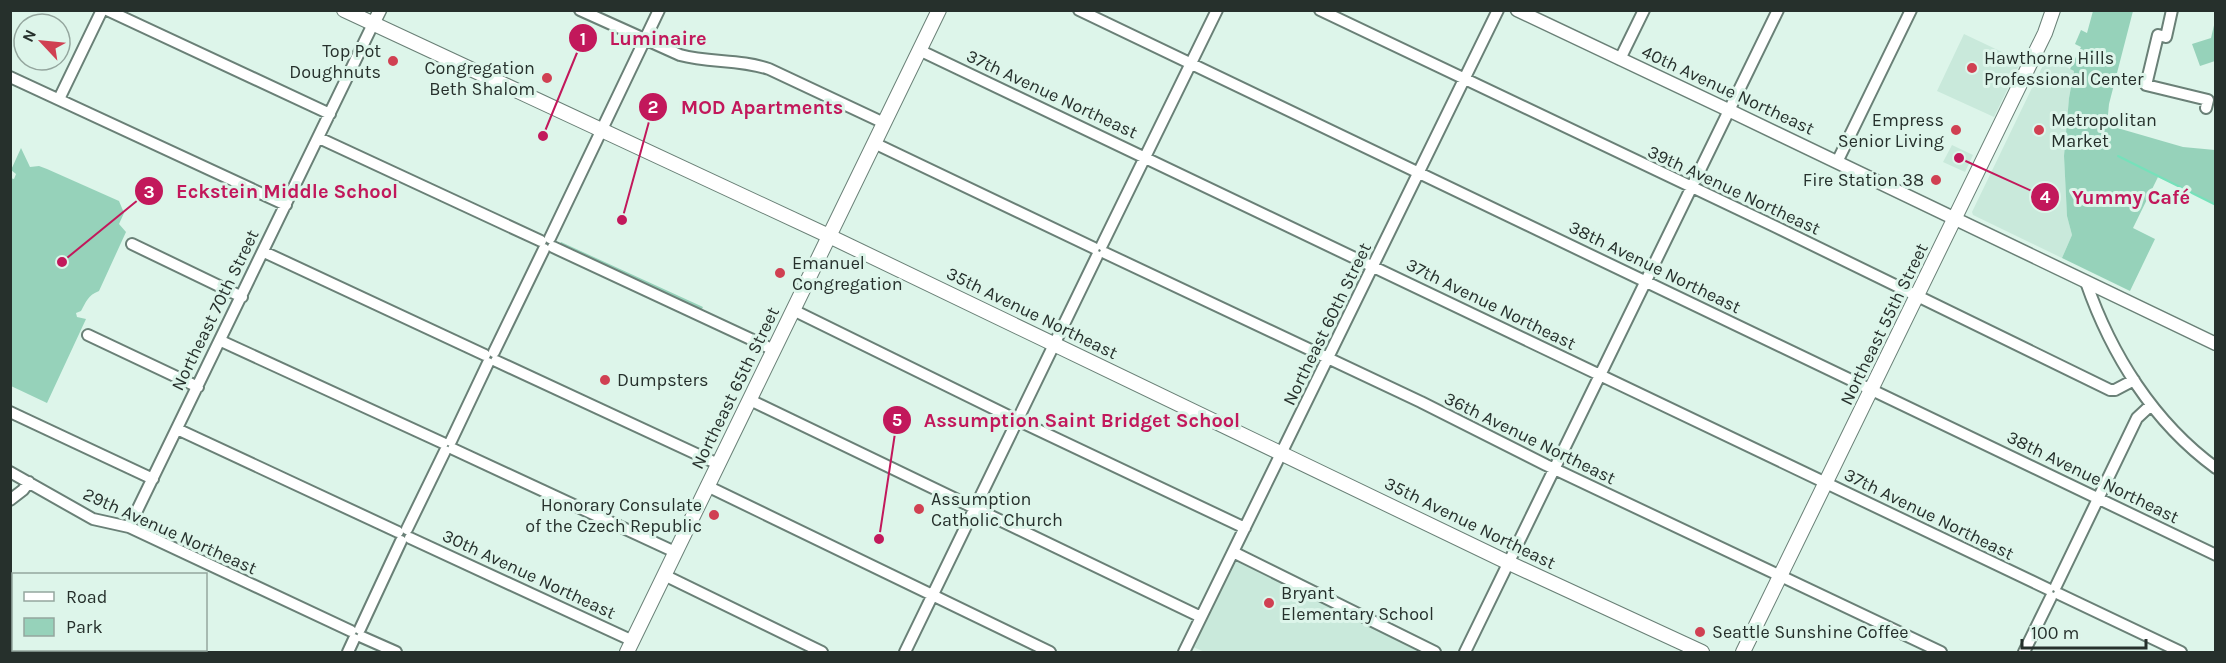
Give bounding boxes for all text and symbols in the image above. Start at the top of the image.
north arrow [12,12,72,72]
callout: Luminaire [568,19,719,57]
text: N [18,26,40,45]
text: Luminaire [609,27,707,50]
text: 1 [580,28,586,50]
place label: Top Pot Doughnuts [289,40,381,83]
street label: 40th Avenue Northeast [1638,40,1818,140]
street label: 37th Avenue Northeast [963,45,1141,143]
place label: Hawthorne Hills Professional Center [1984,47,2144,90]
marker: Top Pot Doughnuts [386,54,400,68]
place label: Congregation Beth Shalom [424,57,535,100]
marker: Hawthorne Hills Professional Center [1965,61,1979,75]
marker: Congregation Beth Shalom [540,71,554,85]
callout: MOD Apartments [638,88,855,126]
text: 2 [648,96,658,118]
text: MOD Apartments [681,96,843,119]
place label: Empress Senior Living [1838,109,1944,152]
place label: Metropolitan Market [2051,109,2157,152]
marker: Empress Senior Living [1949,123,1963,137]
marker: Metropolitan Market [2032,123,2046,137]
street label: 39th Avenue Northeast [1644,140,1824,240]
place label: Fire Station 38 [1803,169,1924,191]
callout: Eckstein Middle School [134,172,410,210]
marker: Fire Station 38 [1929,173,1943,187]
callout: Yummy Café [2030,178,2202,216]
text: Eckstein Middle School [176,180,398,203]
text: 3 [143,181,155,203]
text: 4 [2040,186,2051,208]
text: Yummy Café [2072,186,2190,209]
street label: 38th Avenue Northeast [1565,216,1745,318]
street label: Northeast 70th Street [166,226,264,394]
street label: Northeast 60th Street [1278,239,1376,409]
street label: Northeast 55th Street [1835,239,1933,409]
place label: Emanuel Congregation [792,252,903,295]
street label: 37th Avenue Northeast [1403,253,1580,355]
street label: 35th Avenue Northeast [943,262,1121,364]
marker: Emanuel Congregation [773,266,787,280]
street label: Northeast 65th Street [686,303,784,473]
place label: Dumpsters [617,369,709,391]
marker: Dumpsters [598,373,612,387]
street label: 36th Avenue Northeast [1441,387,1620,489]
callout: Assumption Saint Bridget School [882,401,1252,439]
text: 5 [892,409,902,431]
text: Assumption Saint Bridget School [924,409,1240,432]
street label: 38th Avenue Northeast [2003,426,2183,528]
street label: 37th Avenue Northeast [1841,463,2018,565]
street label: 35th Avenue Northeast [1381,472,1559,574]
street label: 29th Avenue Northeast [80,483,261,579]
place label: Assumption Catholic Church [931,488,1063,531]
place label: Honorary Consulate of the Czech Republic [525,494,702,537]
marker: Assumption Catholic Church [912,502,926,516]
marker: Honorary Consulate of the Czech Republic [707,508,721,522]
street label: 30th Avenue Northeast [439,524,619,624]
legend [12,573,207,651]
place label: Bryant Elementary School [1281,582,1434,625]
text: Road [66,586,107,608]
marker: Bryant Elementary School [1262,596,1276,610]
scale bar [2022,612,2146,650]
text: Park [66,616,103,638]
place label: Seattle Sunshine Coffee [1712,621,1909,643]
text: 100 m [2031,622,2079,644]
marker: Seattle Sunshine Coffee [1693,625,1707,639]

